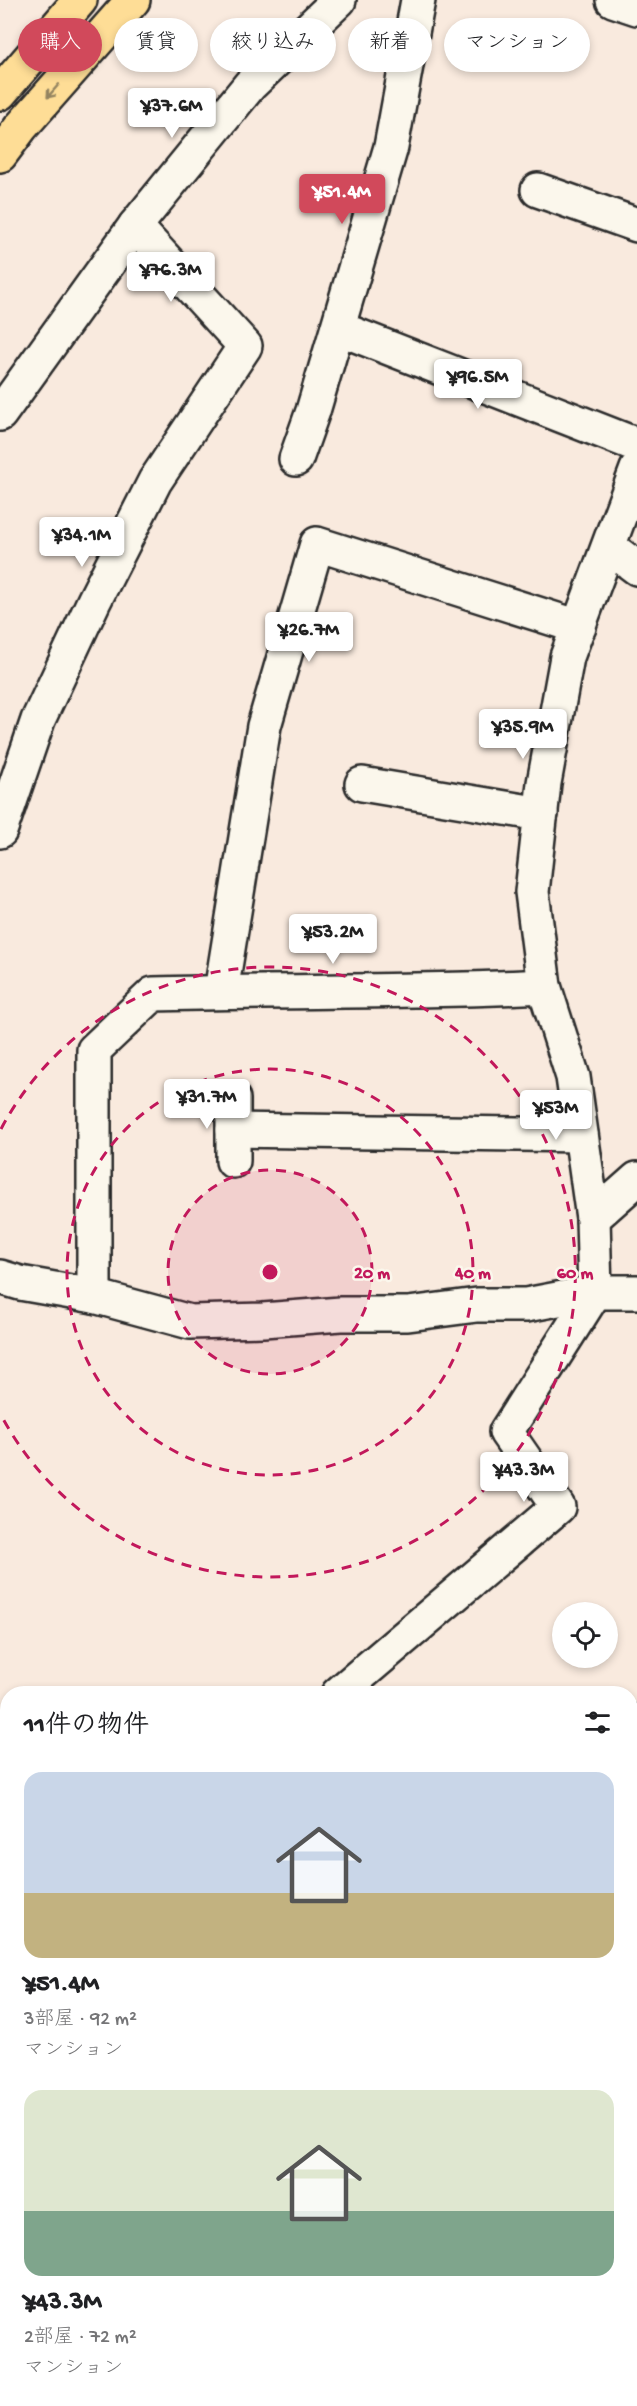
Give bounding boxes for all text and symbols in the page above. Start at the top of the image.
chip: 購入 [18,18,102,72]
chip: 賃貸 [114,18,198,72]
chip: 絞り込み [210,18,336,72]
chip: 新着 [348,18,432,72]
chip: マンション [444,18,590,72]
one-way arrow [46,83,59,99]
pin: ¥37.6M [123,88,221,139]
text: ¥37.6M [142,96,202,119]
pin: ¥51.4M [293,174,391,225]
text: ¥51.4M [313,182,371,205]
pin: ¥76.3M [122,252,220,303]
text: ¥76.3M [141,260,201,283]
pin: ¥96.5M [429,359,527,410]
text: ¥96.5M [448,367,508,390]
pin: ¥34.1M [33,517,131,568]
text: ¥34.1M [53,525,111,548]
pin: ¥26.7M [260,612,358,663]
text: ¥26.7M [279,620,339,643]
pin: ¥35.9M [474,709,572,760]
text: ¥35.9M [493,717,553,740]
pin: ¥53.2M [284,914,382,965]
text: ¥53.2M [303,922,363,945]
pin: ¥31.7M [158,1079,256,1130]
text: ¥31.7M [178,1087,236,1110]
pin: ¥53M [520,1090,592,1141]
text: ¥53M [534,1098,578,1121]
centre of rings [260,1262,280,1282]
text: 20 m [354,1264,390,1285]
text: 40 m [454,1264,491,1285]
text: 60 m [557,1264,593,1285]
pin: ¥43.3M [475,1452,573,1503]
text: ¥43.3M [494,1460,554,1483]
map controls [552,1602,618,1668]
button: locate [552,1602,618,1668]
icon: filters [581,1706,614,1739]
text: 11件の物件 [24,1712,149,1743]
icon: home [265,1811,373,1919]
text: ¥51.4M [24,1970,99,2001]
text: 3部屋 · 92 m² [24,2009,137,2032]
text: マンション [24,2040,123,2063]
icon: home [265,2129,373,2237]
text: ¥43.3M [24,2288,102,2319]
text: 2部屋 · 72 m² [24,2327,137,2350]
text: マンション [24,2358,123,2381]

